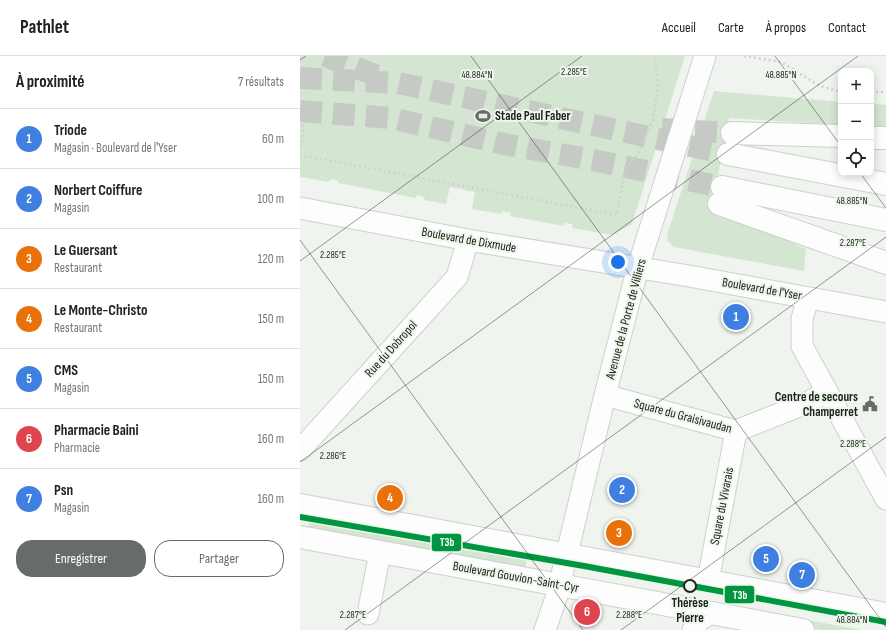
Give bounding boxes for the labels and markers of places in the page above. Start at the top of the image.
sports icon: Stade Paul Faber [474,107,492,125]
place label: Stade Paul Faber [495,108,571,124]
pin: 1 [723,302,749,332]
place label: Centre de secours Champerret [775,389,859,420]
public building icon: Centre de secours Champerret [861,395,879,413]
pin: 2 [609,475,635,505]
pin: 4 [377,483,403,513]
pin: 3 [606,518,632,548]
pin: 5 [753,544,779,574]
pin: 7 [789,560,815,590]
marker: Thérèse Pierre [683,579,697,593]
place label: Thérèse Pierre [672,595,709,626]
pin: 6 [574,597,600,627]

